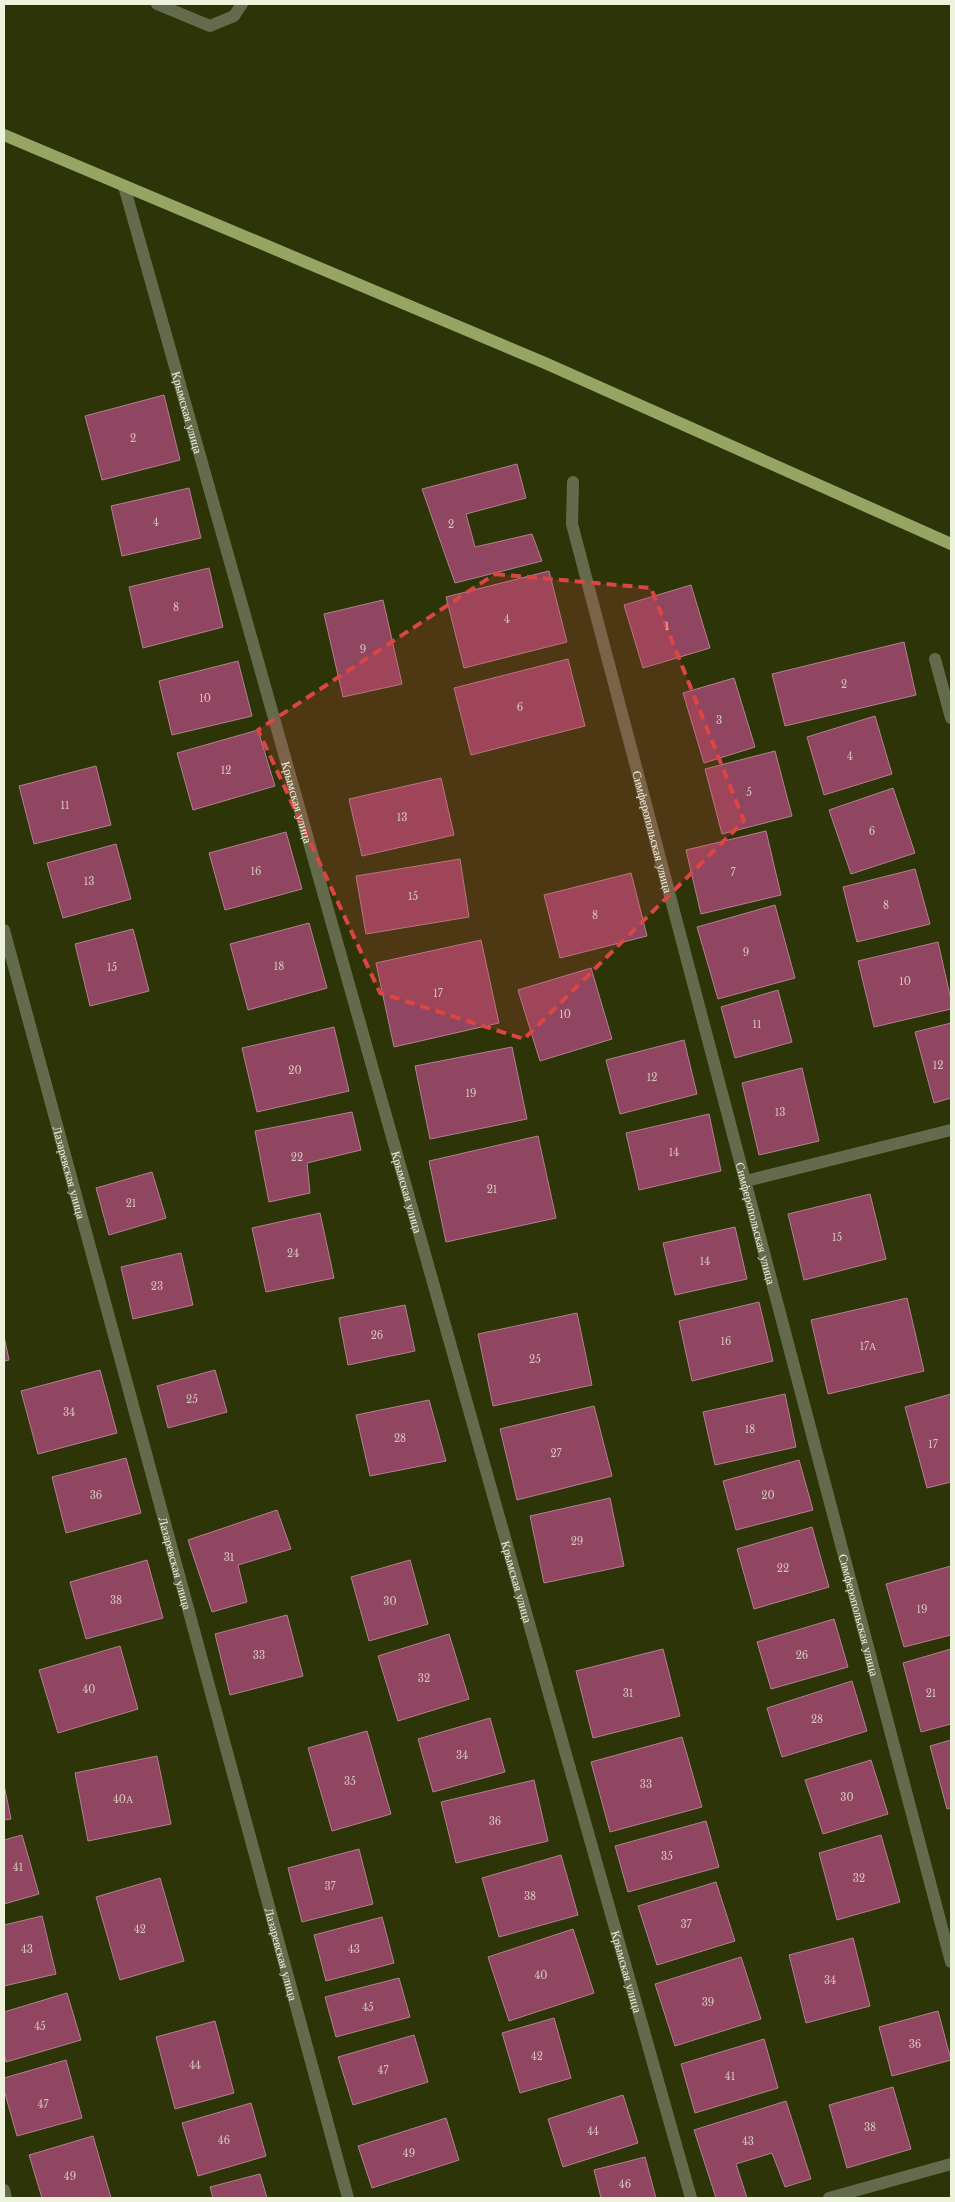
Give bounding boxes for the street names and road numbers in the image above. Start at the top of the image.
street label: Крымская улица [169,369,207,456]
street label: Крымская улица [279,759,316,845]
street label: Симферопольская улица [630,769,677,895]
street label: Лазаревская улица [50,1124,90,1221]
street label: Крымская улица [389,1149,426,1235]
street label: Симферопольская улица [733,1160,780,1287]
street label: Лазаревская улица [156,1515,196,1612]
street label: Крымская улица [499,1539,536,1625]
street label: Симферопольская улица [836,1552,883,1678]
street label: Лазаревская улица [262,1906,302,2003]
street label: Крымская улица [608,1929,646,2015]

